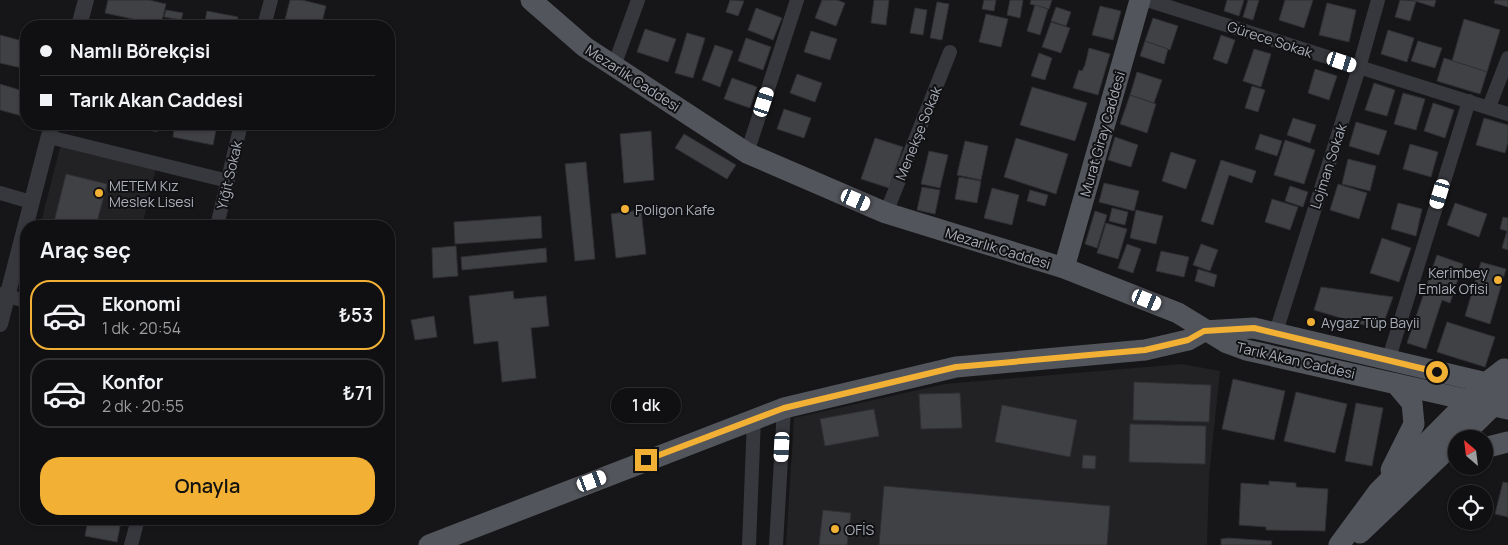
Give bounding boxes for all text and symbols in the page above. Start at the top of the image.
street label: Gürece Sokak [1225,16,1316,62]
text: Namlı Börekçisi [70,38,210,64]
street label: Mezarlık Caddesi [582,40,684,116]
car [1325,50,1358,74]
street label: Murat Giray Caddesi [1075,69,1129,199]
street label: Menekşe Sokak [890,82,946,183]
car [752,85,775,119]
text: Tarık Akan Caddesi [70,87,243,113]
street label: Lojman Sokak [1305,120,1351,211]
street label: Yiğit Sokak [212,138,246,211]
place label: METEM Kız Meslek Lisesi [109,176,194,211]
car [1428,177,1451,211]
marker: METEM Kız Meslek Lisesi [93,187,105,199]
car [839,187,872,213]
place label: Poligon Kafe [635,200,715,219]
marker: Poligon Kafe [619,203,631,215]
street label: Mezarlık Caddesi [943,223,1053,273]
text: Araç seç [40,235,131,265]
place label: Kerimbey Emlak Ofisi [1418,263,1489,298]
marker: Kerimbey Emlak Ofisi [1492,274,1504,286]
car [1130,287,1163,313]
text: Ekonomi [102,291,181,317]
icon: car [42,293,87,338]
text: ₺53 [339,302,373,328]
place label: Aygaz Tüp Bayii [1321,313,1420,332]
marker: Aygaz Tüp Bayii [1305,316,1317,328]
text: 1 dk · 20:54 [102,317,181,339]
street label: Tarık Akan Caddesi [1235,337,1357,383]
route start [1426,361,1448,383]
text: Konfor [102,369,163,395]
icon: car [42,371,87,416]
text: ₺71 [343,380,373,406]
callout: 1 dk [611,388,681,422]
text: 1 dk [632,394,660,416]
text: 2 dk · 20:55 [102,395,184,417]
north arrow [1448,430,1492,475]
map controls [1448,430,1493,530]
car [773,432,790,462]
route end [635,449,657,471]
button: Onayla [40,457,375,515]
car [575,469,608,493]
button: locate [1448,485,1493,530]
place label: OFİS [845,520,874,539]
marker: OFİS [829,523,841,535]

